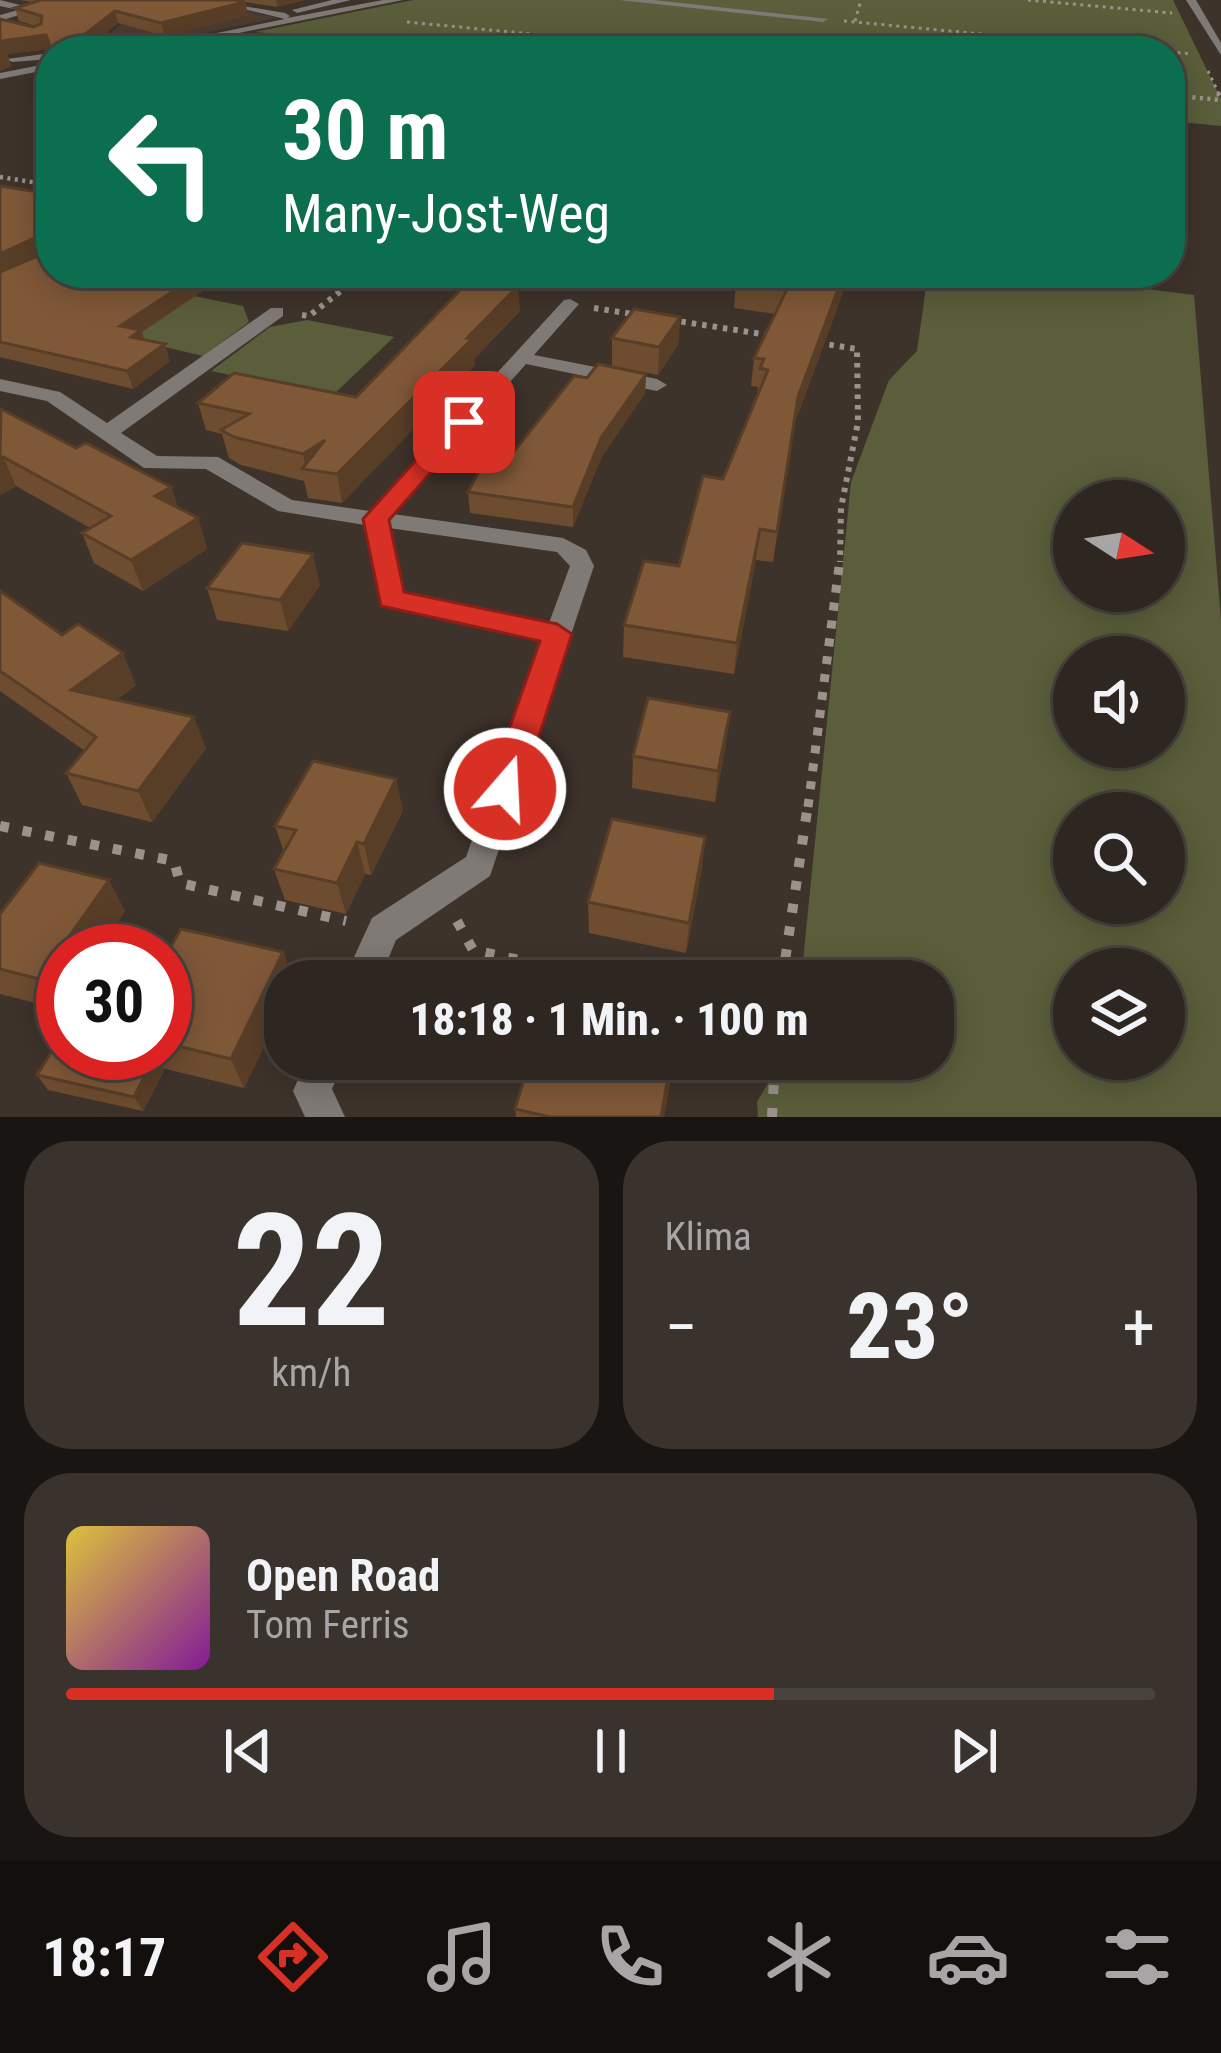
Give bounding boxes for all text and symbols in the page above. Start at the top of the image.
text: 30 m [282,81,449,180]
icon: left [84,84,240,240]
text: Many-Jost-Weg [282,182,610,245]
pin [413,371,515,473]
icon: arrive [431,389,497,455]
north arrow [1053,480,1185,612]
map controls [1053,480,1185,1080]
button: sound [1053,636,1185,768]
position arrow [442,726,568,852]
button: search [1053,792,1185,924]
speed limit sign: 30 [36,924,192,1080]
button: layers [1053,948,1185,1080]
text: 18:18 · 1 Min. · 100 m [410,993,808,1046]
text: 22 [232,1180,390,1363]
text: Klima [665,1214,752,1260]
text: 23° [846,1275,973,1380]
text: − [665,1289,698,1366]
text: + [1122,1289,1155,1366]
text: km/h [271,1350,351,1396]
text: Open Road [246,1549,440,1602]
text: Tom Ferris [246,1602,409,1648]
icon: previous [215,1718,281,1784]
icon: pause [578,1718,644,1784]
icon: next [941,1718,1007,1784]
icon: directions [251,1915,335,1999]
icon: music [420,1915,504,1999]
icon: phone [588,1915,672,1999]
icon: climate [757,1915,841,1999]
icon: car [926,1915,1010,1999]
icon: filters [1095,1915,1179,1999]
text: 18:17 [42,1926,166,1989]

